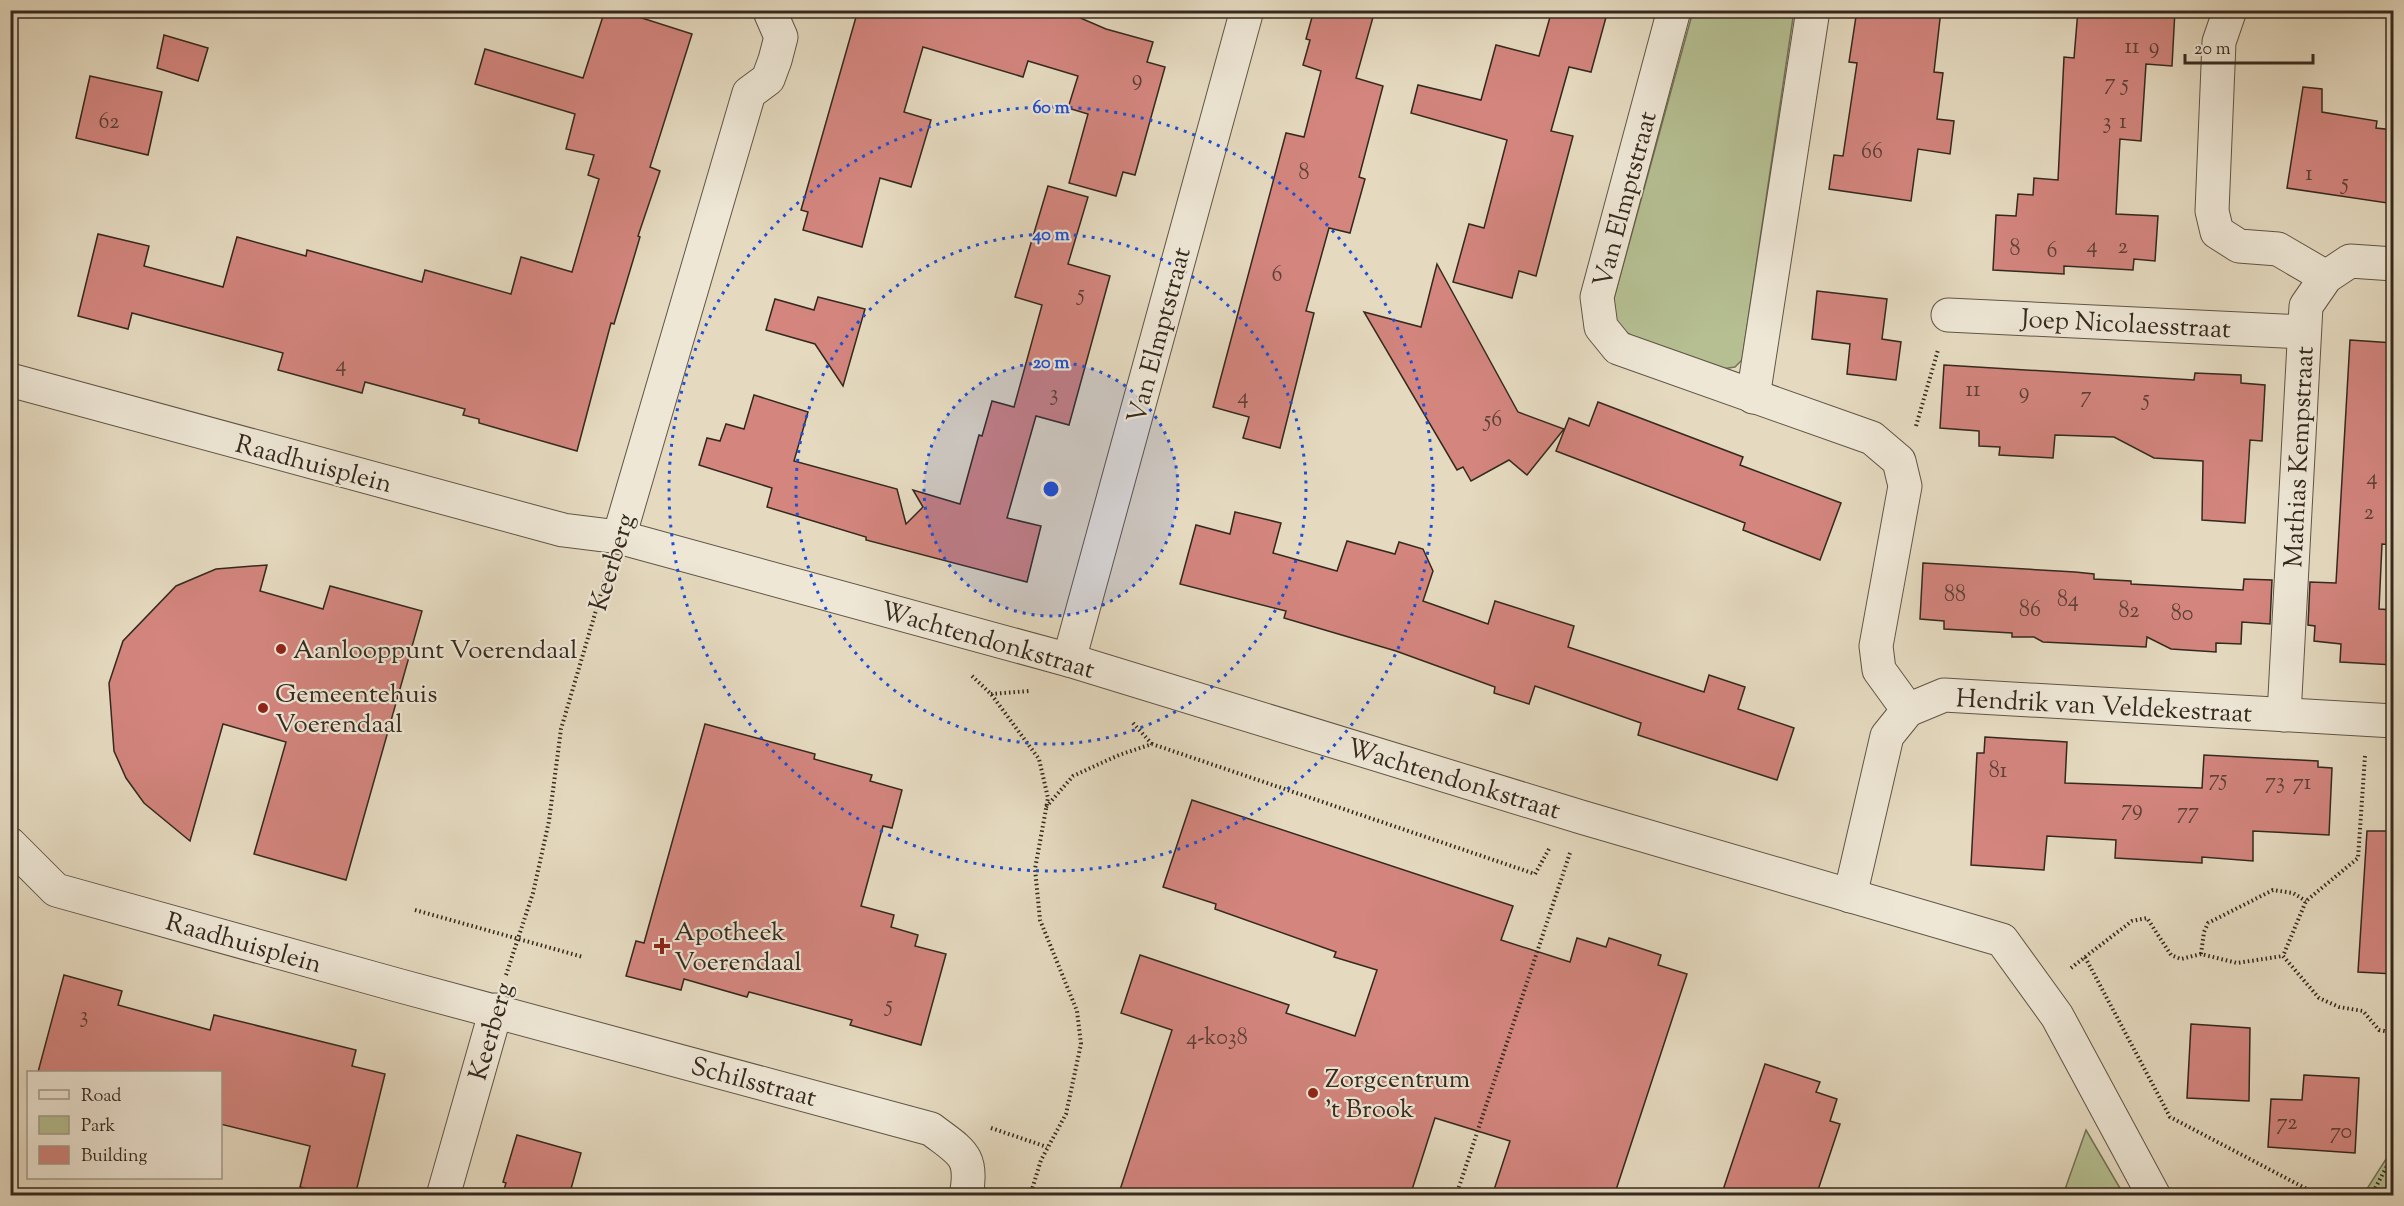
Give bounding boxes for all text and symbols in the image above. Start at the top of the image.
scale bar [2185,27,2312,65]
house number: 11 [2125,32,2140,64]
house number: 9 [2149,32,2159,64]
text: 20 m [2194,37,2231,63]
house number: 9 [1132,64,1142,96]
house number: 7 [2104,68,2116,100]
house number: 5 [2119,69,2129,101]
text: 60 m [1032,96,1070,122]
house number: 62 [98,107,120,139]
street label: Van Elmptstraat [1585,107,1668,292]
house number: 3 [2103,107,2111,139]
house number: 1 [2119,107,2127,139]
house number: 66 [1861,137,1883,169]
house number: 8 [1298,158,1310,190]
house number: 1 [2305,159,2313,191]
house number: 5 [2339,168,2349,200]
text: 40 m [1031,223,1070,249]
house number: 4 [2086,231,2098,263]
house number: 2 [2118,232,2128,264]
house number: 8 [2009,234,2021,266]
house number: 6 [2047,236,2057,268]
street label: Van Elmptstraat [1119,243,1202,428]
house number: 6 [1272,260,1282,292]
house number: 5 [1075,279,1085,311]
street label: Joep Nicolaesstraat [2018,301,2232,349]
street label: Mathias Kempstraat [2276,345,2325,569]
house number: 4 [335,350,347,382]
text: 20 m [1033,351,1069,377]
house number: 11 [1966,375,1981,407]
house number: 9 [2019,377,2029,409]
house number: 3 [1050,379,1058,411]
house number: 7 [2080,381,2092,413]
house number: 4 [1237,382,1249,414]
house number: 5 [2140,384,2150,416]
house number: 56 [1482,405,1502,437]
street label: Raadhuisplein [231,427,396,504]
house number: 4 [2366,463,2378,495]
centre of rings [1041,479,1061,499]
house number: 2 [2364,498,2374,530]
street label: Keerberg [581,509,646,616]
house number: 88 [1944,580,1966,612]
house number: 84 [2057,585,2079,617]
street label: Wachtendonkstraat [876,593,1099,690]
house number: 86 [2019,595,2041,627]
house number: 82 [2118,596,2140,628]
house number: 80 [2171,599,2193,631]
place label: Aanlooppunt Voerendaal [293,633,577,670]
marker: Aanlooppunt Voerendaal [274,642,288,656]
place label: Gemeentehuis Voerendaal [275,677,437,744]
street label: Hendrik van Veldekestraat [1955,681,2253,734]
marker: Gemeentehuis Voerendaal [256,701,270,715]
street label: Wachtendonkstraat [1342,730,1565,830]
house number: 81 [1989,756,2008,788]
house number: 75 [2209,764,2228,796]
house number: 73 [2265,767,2285,799]
house number: 71 [2293,768,2312,800]
house number: 79 [2121,794,2143,826]
house number: 77 [2177,797,2199,829]
street label: Raadhuisplein [161,904,326,984]
place label: Apotheek Voerendaal [674,915,802,982]
marker: Apotheek Voerendaal [655,939,669,953]
street label: Keerberg [461,978,524,1085]
house number: 5 [883,990,893,1022]
house number: 3 [80,1001,88,1033]
house number: 4-k038 [1186,1023,1248,1055]
street label: Schilsstraat [686,1049,820,1118]
place label: Zorgcentrum 't Brook [1325,1062,1470,1129]
legend [27,1071,222,1179]
text: Road [81,1084,121,1110]
marker: Zorgcentrum 't Brook [1306,1086,1320,1100]
house number: 72 [2276,1108,2298,1140]
text: Park [81,1114,116,1140]
house number: 70 [2330,1117,2352,1149]
text: Building [81,1144,147,1170]

